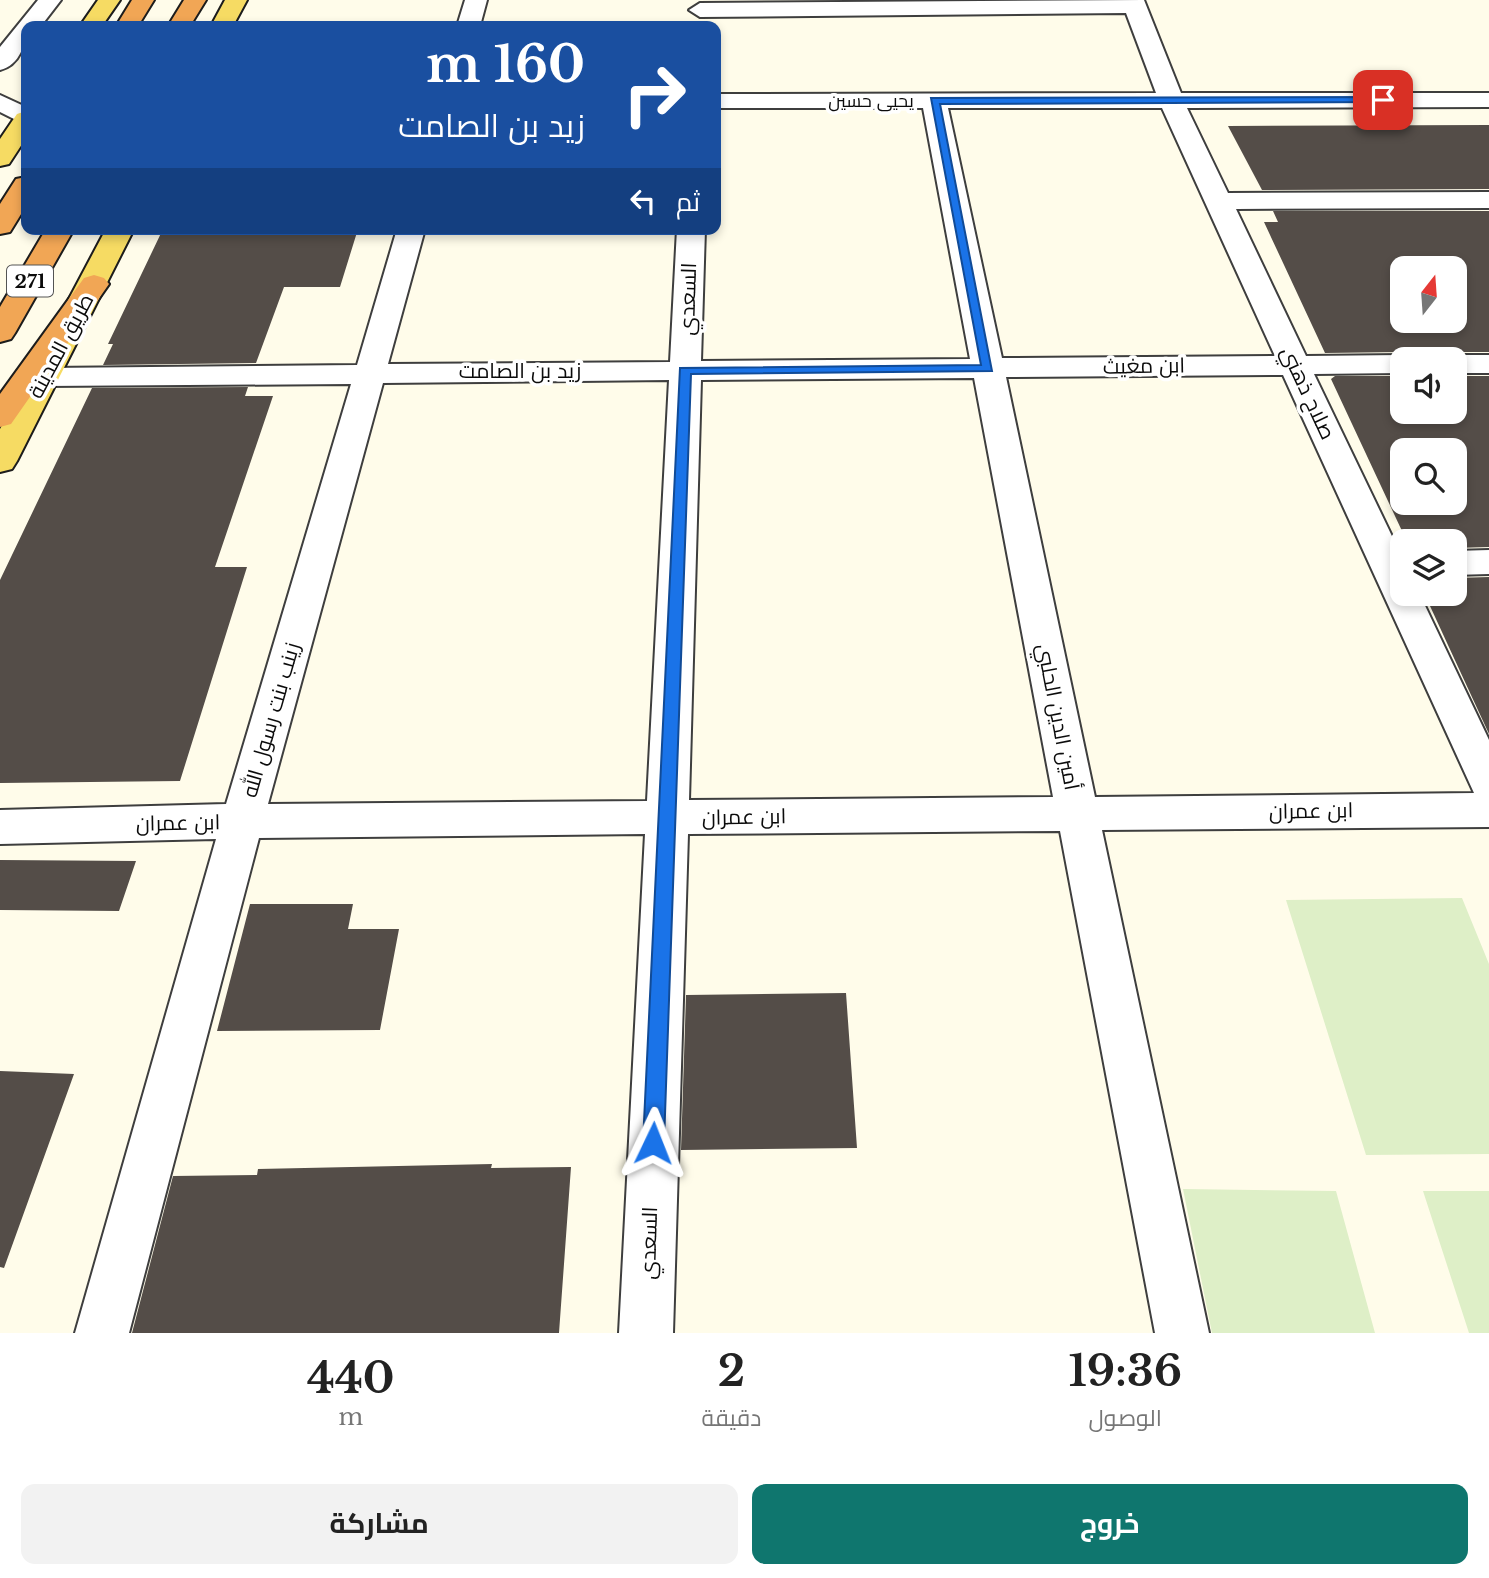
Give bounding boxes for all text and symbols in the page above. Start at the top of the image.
text: 160 m [426,34,585,95]
icon: right [609,49,700,140]
pin [1353,70,1413,130]
icon: arrive [1364,81,1402,119]
street label: يحيى حسين [828,90,914,112]
text: زيد بن الصامت [398,106,585,146]
icon: left [624,182,662,220]
text: ثم [676,186,700,218]
north arrow [1390,256,1466,332]
map controls [1390,256,1467,606]
street label: السعدي [674,262,705,336]
road number: 271 [7,266,53,296]
street label: طريق المدينة [23,289,99,403]
street label: صلاح ذهني [1272,342,1341,445]
button: sound [1390,347,1467,424]
street label: ابن مغيث [1103,352,1185,380]
street label: زيد بن الصامت [459,358,581,384]
button: search [1390,438,1467,515]
button: layers [1390,529,1467,606]
street label: زينب بنت رسول الله [235,639,306,800]
street label: أمين الدين الحلبي [1028,641,1085,793]
street label: ابن عمران [1269,797,1353,825]
street label: ابن عمران [702,803,786,831]
street label: ابن عمران [136,809,220,837]
position arrow [616,1106,690,1180]
street label: السعدي [635,1206,666,1280]
text: 2 [718,1345,745,1397]
text: 19:36 [1068,1345,1182,1397]
text: 440 [307,1352,395,1404]
text: m [338,1403,363,1431]
text: دقيقة [702,1404,761,1432]
text: الوصول [1089,1404,1162,1432]
button: مشاركة [21,1484,738,1564]
button: خروج [752,1484,1468,1564]

